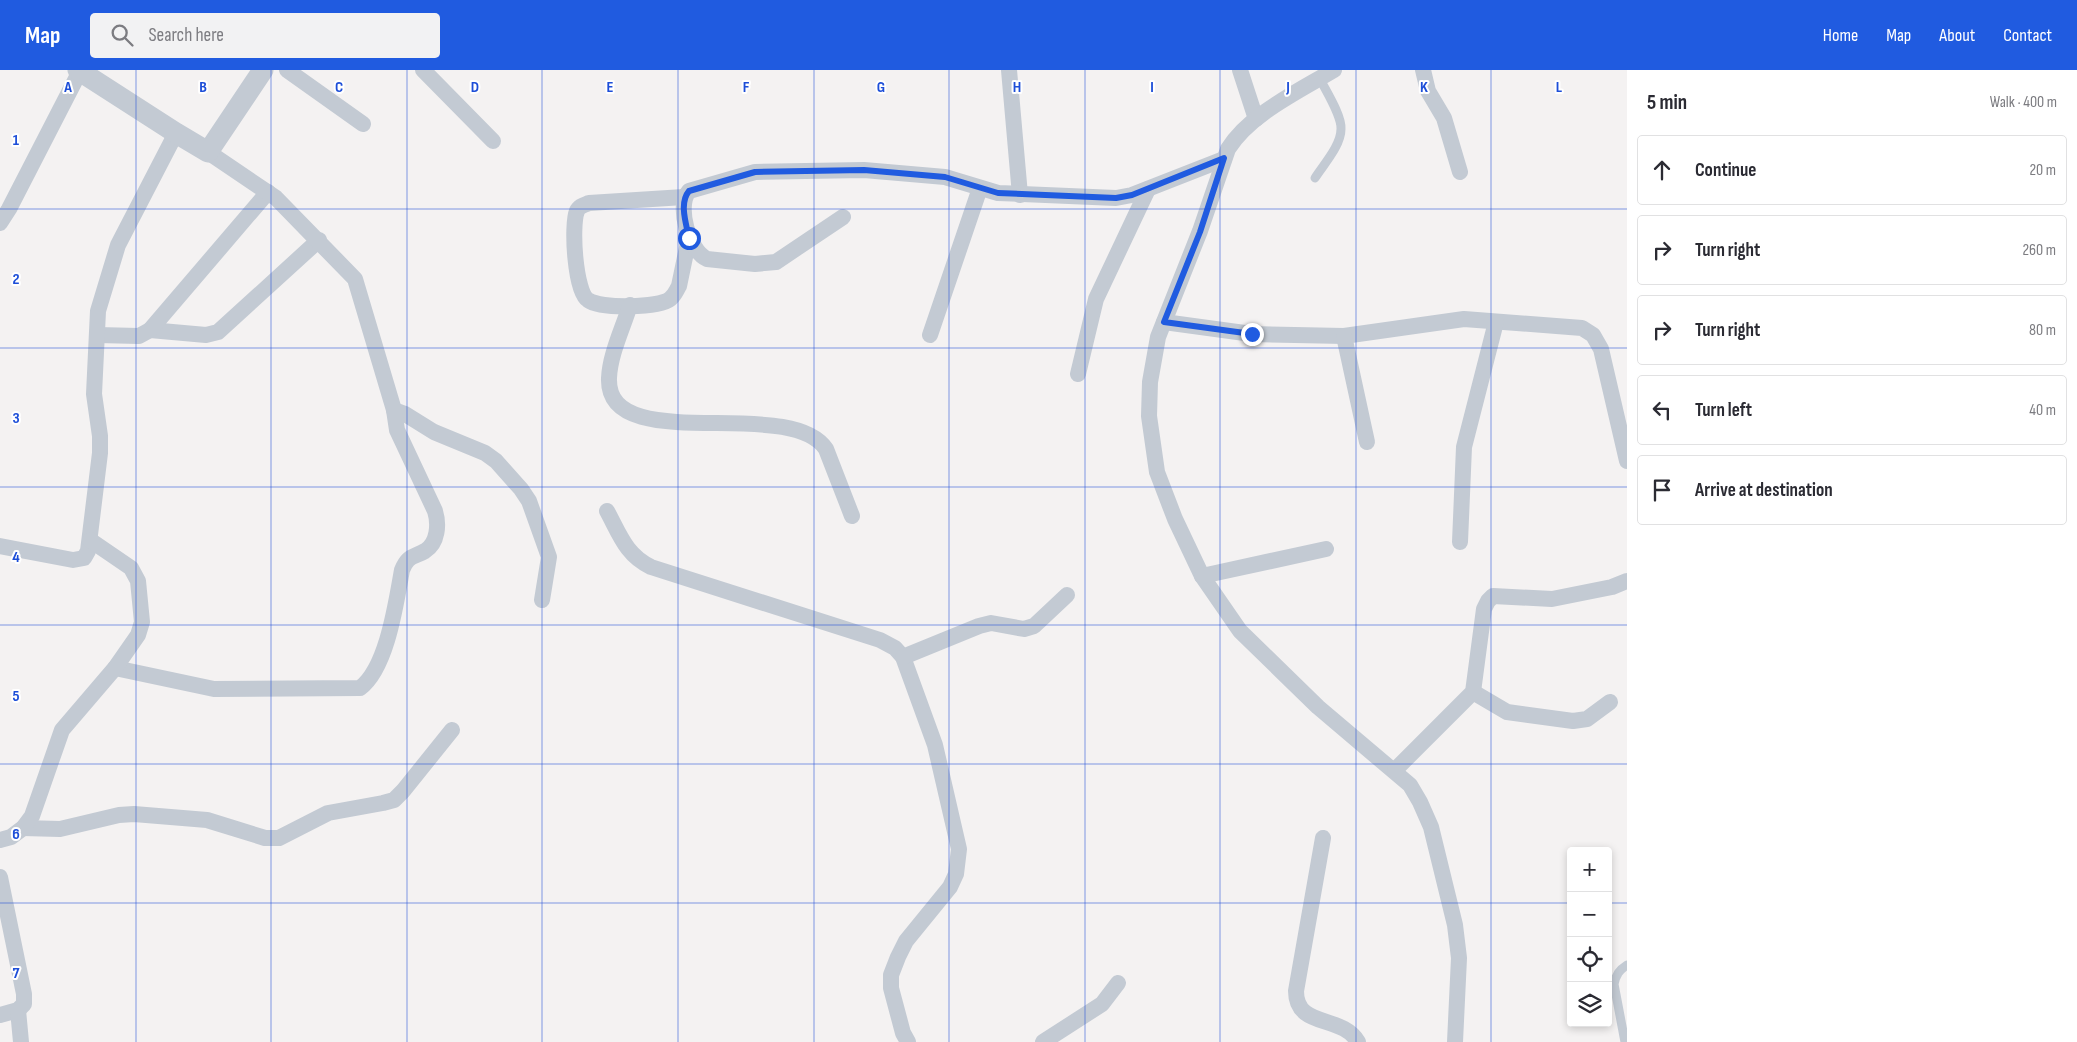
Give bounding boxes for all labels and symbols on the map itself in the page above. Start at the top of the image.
text: A [63,78,72,97]
text: B [199,78,207,97]
text: C [335,78,343,97]
text: D [471,78,479,97]
text: E [607,78,614,97]
text: F [743,78,750,97]
text: G [877,78,885,97]
text: H [1013,78,1021,97]
text: I [1150,78,1154,97]
text: J [1285,78,1290,97]
text: K [1420,78,1428,97]
text: L [1556,78,1563,97]
text: 1 [13,131,20,150]
route start [678,227,701,250]
text: 2 [12,270,20,289]
route end [1241,323,1264,346]
text: 3 [12,409,20,428]
text: 4 [12,548,20,567]
text: 5 [12,687,20,706]
text: 6 [12,825,20,844]
text: 7 [13,964,20,983]

